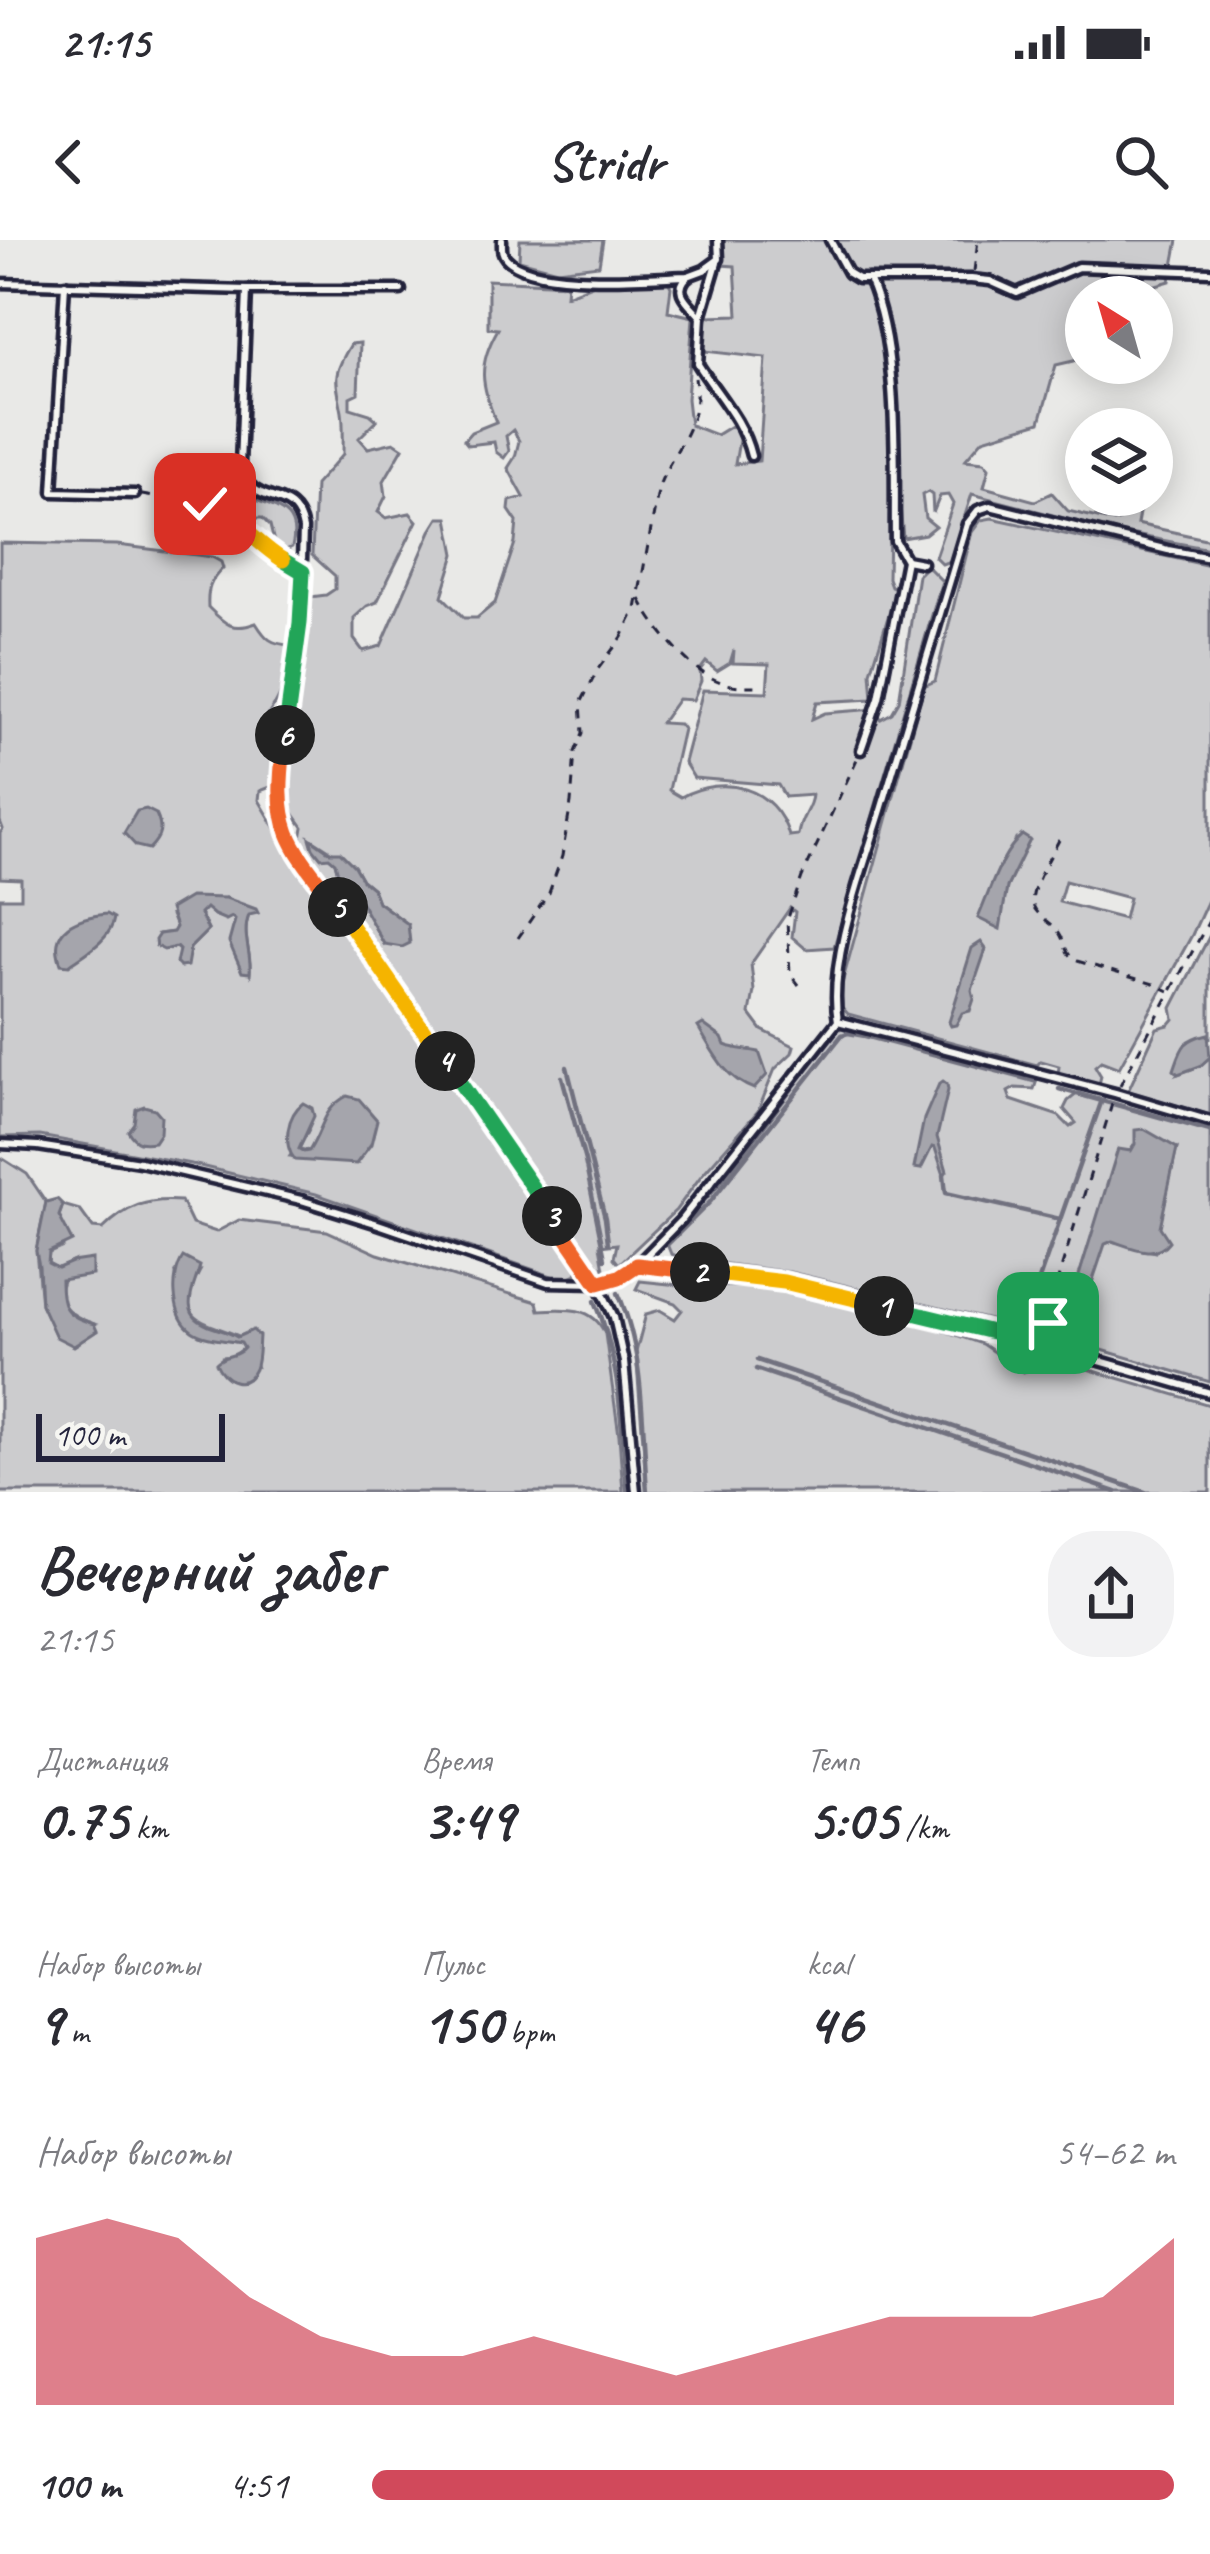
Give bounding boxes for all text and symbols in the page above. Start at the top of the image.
text: 21:15 [60,14,149,71]
text: Stridr [547,128,663,196]
icon: back [36,129,102,195]
icon: search [1108,129,1174,195]
north arrow [1065,276,1173,384]
map controls [1065,276,1173,516]
button: layers [1065,408,1173,516]
pin [154,453,256,555]
icon: check [172,471,238,537]
pin: 6 [255,705,315,765]
text: 6 [277,714,293,756]
pin: 5 [308,877,368,937]
text: 5 [331,886,345,928]
pin: 4 [415,1031,475,1091]
text: 4 [438,1040,452,1082]
pin: 3 [522,1186,582,1246]
text: 3 [545,1195,559,1237]
pin: 2 [670,1242,730,1302]
text: 2 [693,1251,707,1293]
pin [997,1272,1099,1374]
pin: 1 [854,1276,914,1336]
text: 1 [877,1285,891,1327]
icon: arrive [1015,1290,1081,1356]
scale bar [36,1408,225,1461]
text: 100 m [54,1414,125,1456]
text: Вечерний забег [36,1528,381,1611]
button: share [1048,1531,1174,1657]
text: 21:15 [36,1615,114,1664]
text: Дистанция [36,1739,168,1781]
text: Время [421,1739,491,1781]
text: Темп [807,1739,860,1781]
text: 0.75 [36,1781,128,1857]
text: 3:49 [421,1781,514,1857]
text: 5:05 [807,1781,898,1857]
text: km [128,1807,168,1849]
text: /km [898,1807,949,1849]
text: Набор высоты [36,1943,200,1985]
text: Пульс [421,1943,485,1985]
text: kcal [807,1943,850,1985]
text: 9 [36,1985,62,2061]
text: 150 [421,1985,501,2061]
text: 46 [807,1985,862,2061]
text: m [62,2011,89,2053]
text: bpm [501,2011,555,2053]
text: Набор высоты [36,2128,230,2177]
text: 54–62 m [1055,2128,1174,2177]
text: 100 m [36,2461,120,2510]
text: 4:51 [228,2461,288,2510]

